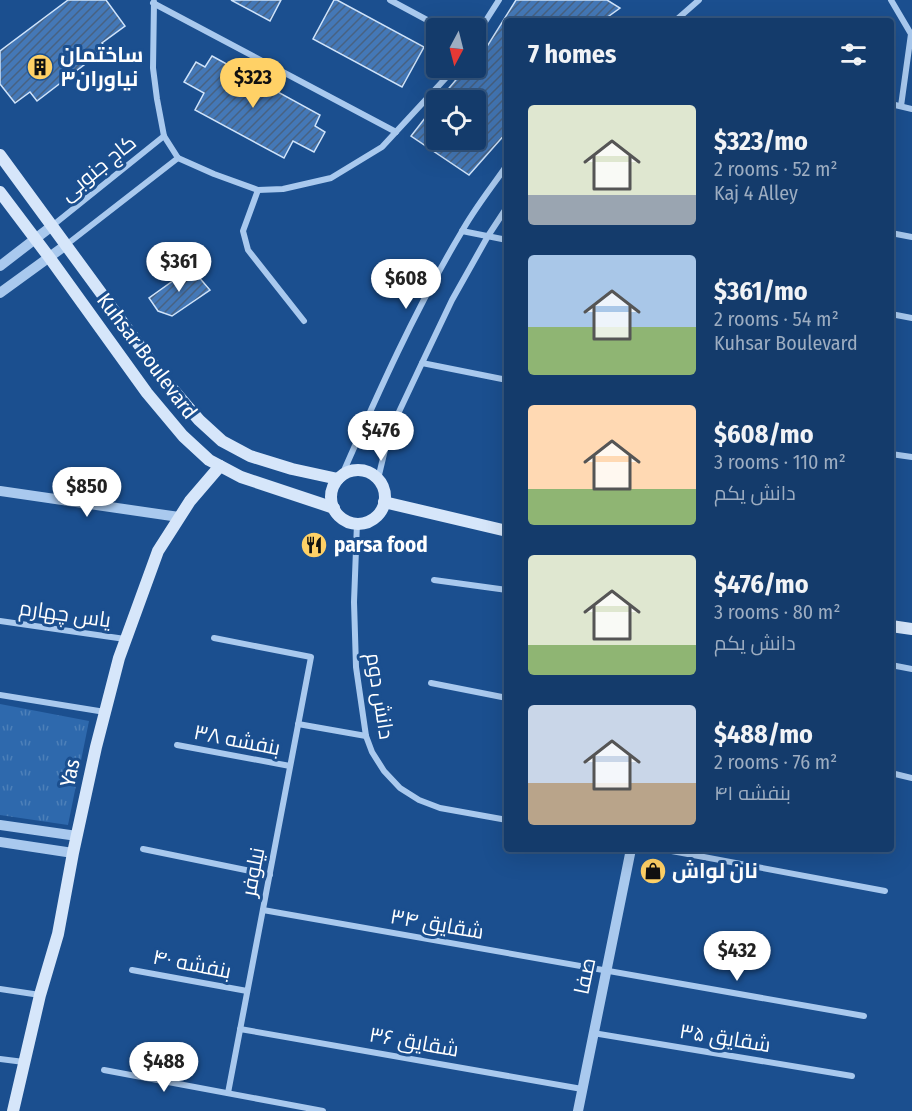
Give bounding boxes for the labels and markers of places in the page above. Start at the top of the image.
place label: ساختمان نیاوران۳ [60,42,143,92]
building icon: ساختمان نیاوران۳ [25,52,55,82]
pin: $323 [217,58,289,109]
pin: $361 [143,242,215,293]
pin: $608 [370,259,442,310]
pin: $476 [345,411,417,462]
pin: $850 [51,467,123,518]
restaurant icon: parsa food [299,530,329,560]
place label: parsa food [334,532,428,558]
shop icon: نان لواش [638,856,668,886]
place label: نان لواش [672,858,758,884]
pin: $432 [701,931,773,982]
pin: $488 [128,1042,200,1093]

